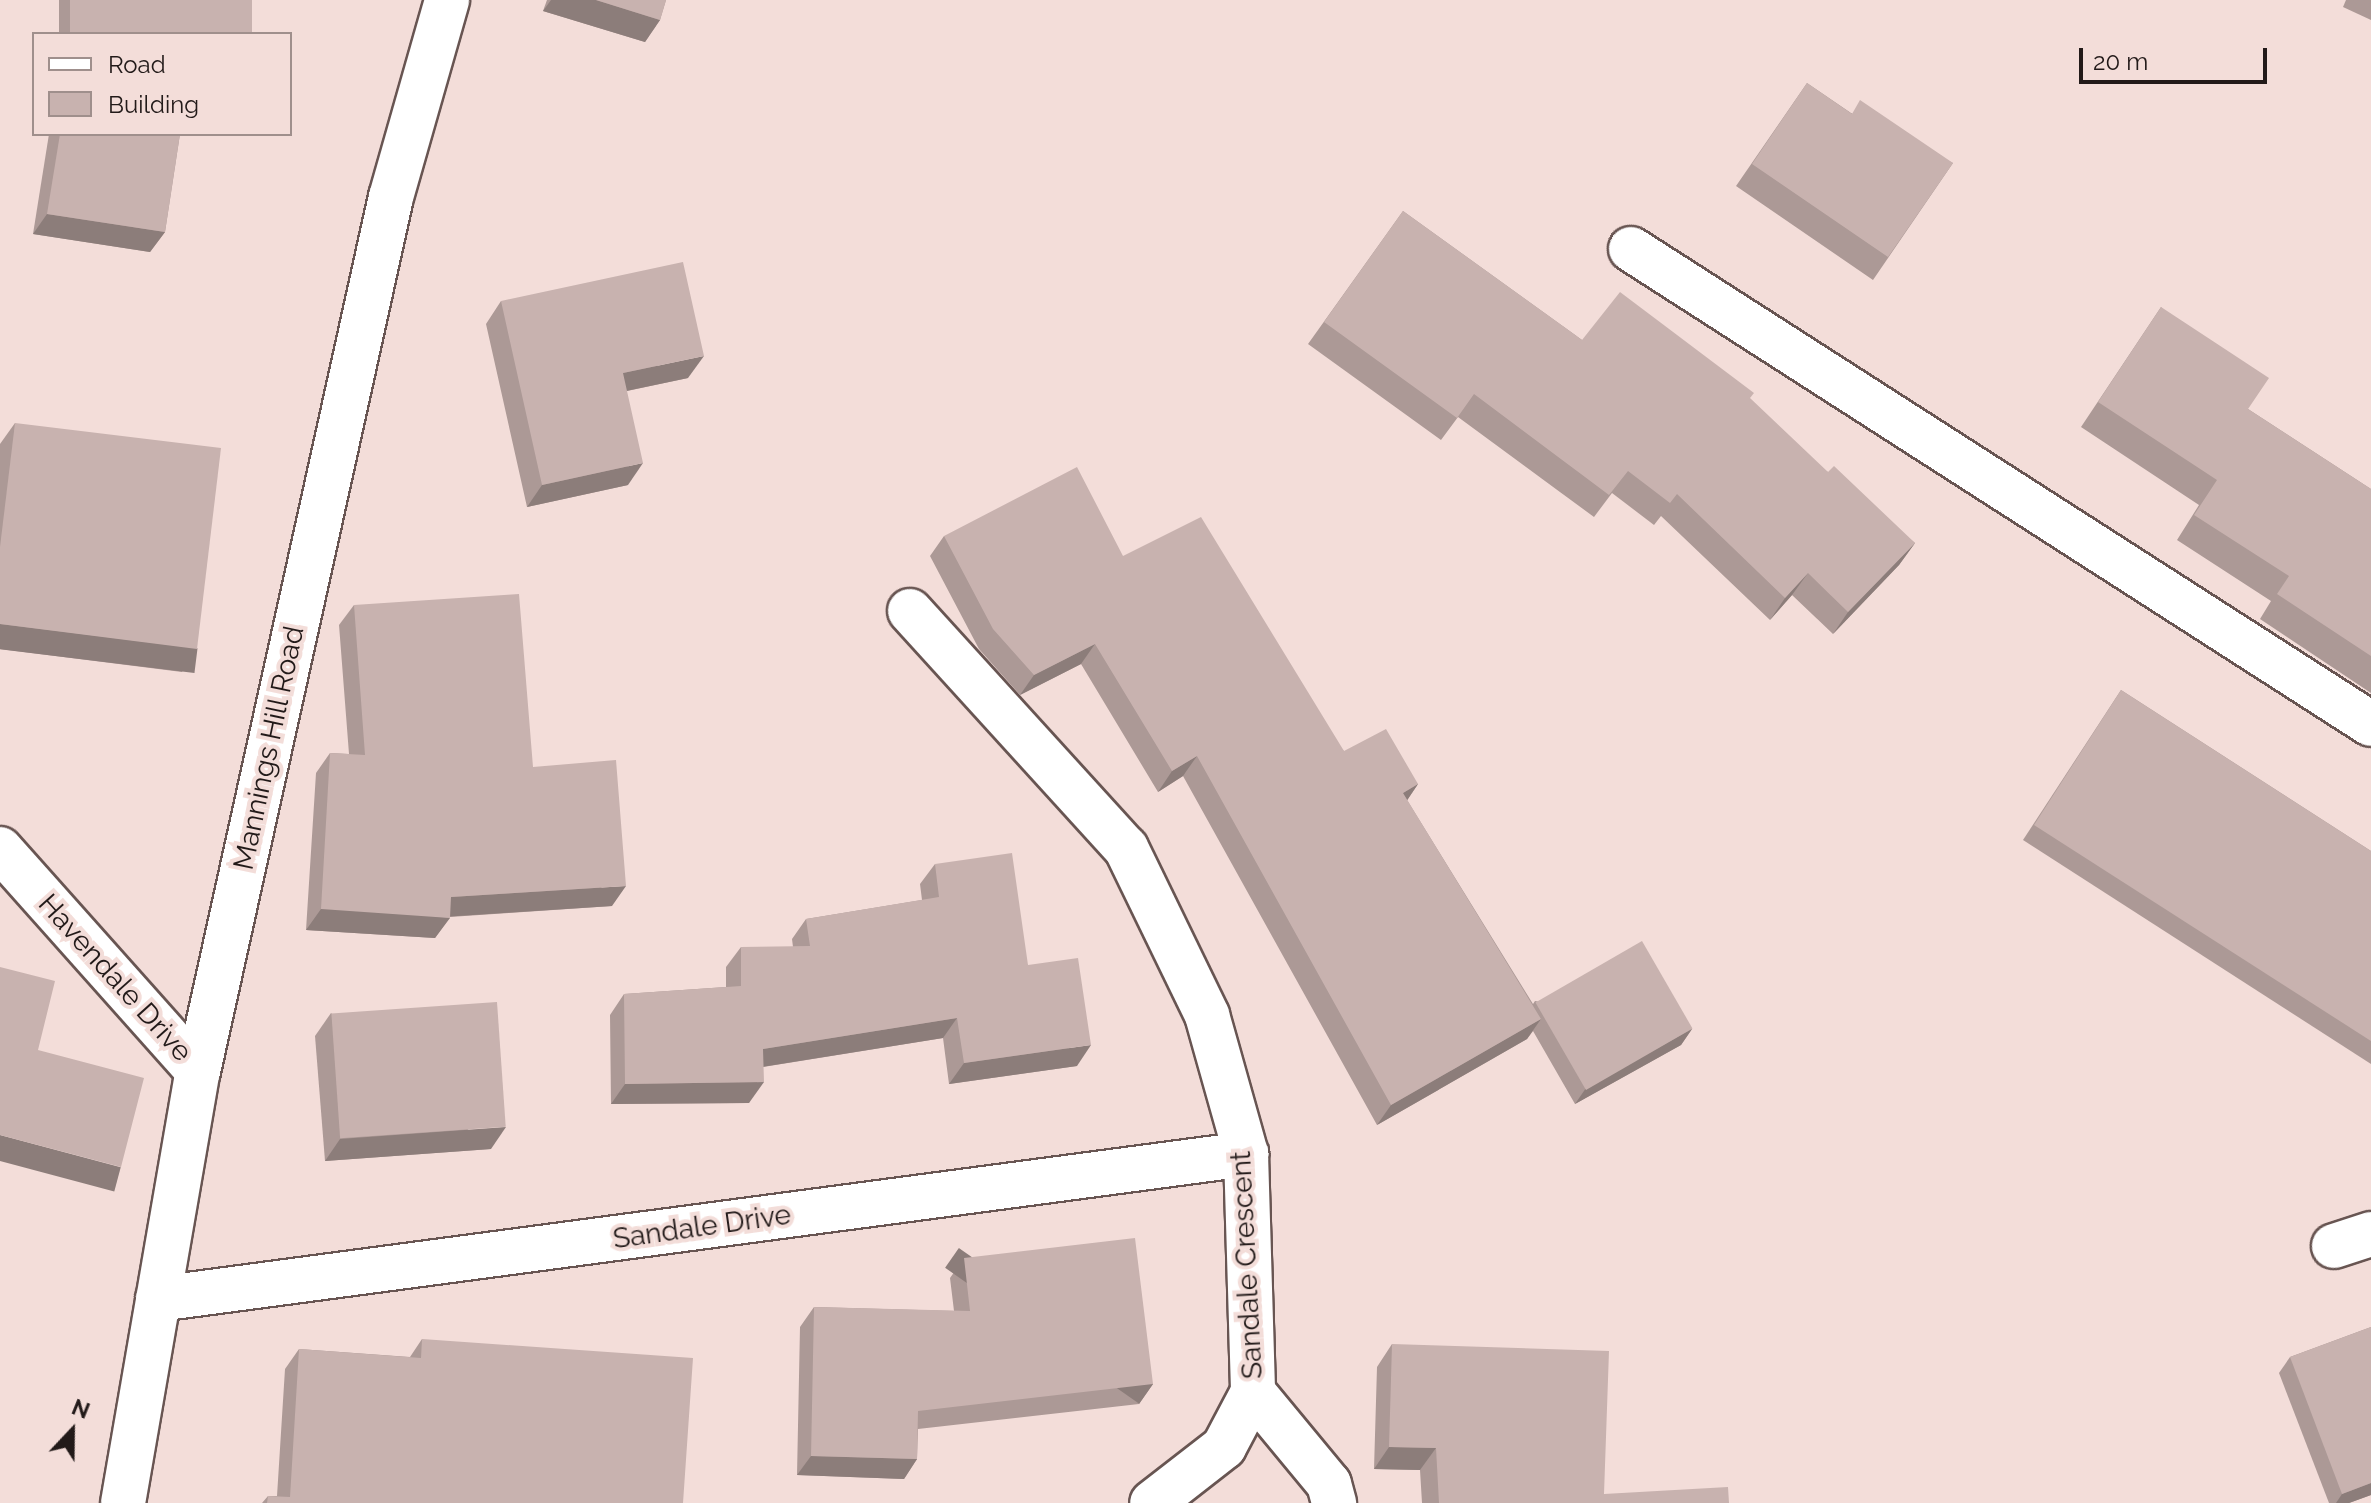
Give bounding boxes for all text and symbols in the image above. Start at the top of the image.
legend [32,32,292,136]
scale bar [2083,32,2271,82]
text: 20 m [2093,47,2148,76]
text: Road [108,50,166,79]
text: Building [108,90,199,119]
street label: Mannings Hill Road [227,623,311,873]
street label: Havendale Drive [31,888,199,1068]
street label: Sandale Crescent [1224,1150,1270,1380]
street label: Sandale Drive [611,1198,793,1256]
north arrow [32,1391,112,1471]
text: N [68,1394,94,1424]

